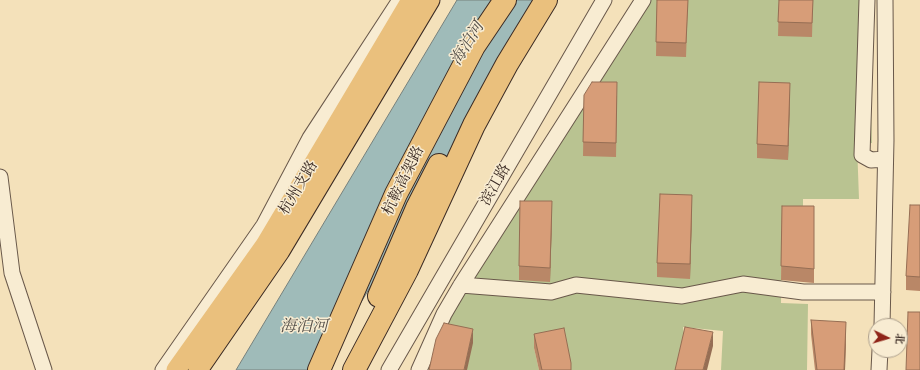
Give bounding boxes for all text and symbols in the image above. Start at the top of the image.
water label: 海泊河 [447,19,489,69]
street label: 杭鞍高架路 [379,143,429,219]
street label: 杭州支路 [276,158,322,218]
street label: 滨江路 [477,161,515,209]
water label: 海泊河 [280,317,328,337]
north arrow [868,318,908,358]
text: 北 [892,333,907,345]

